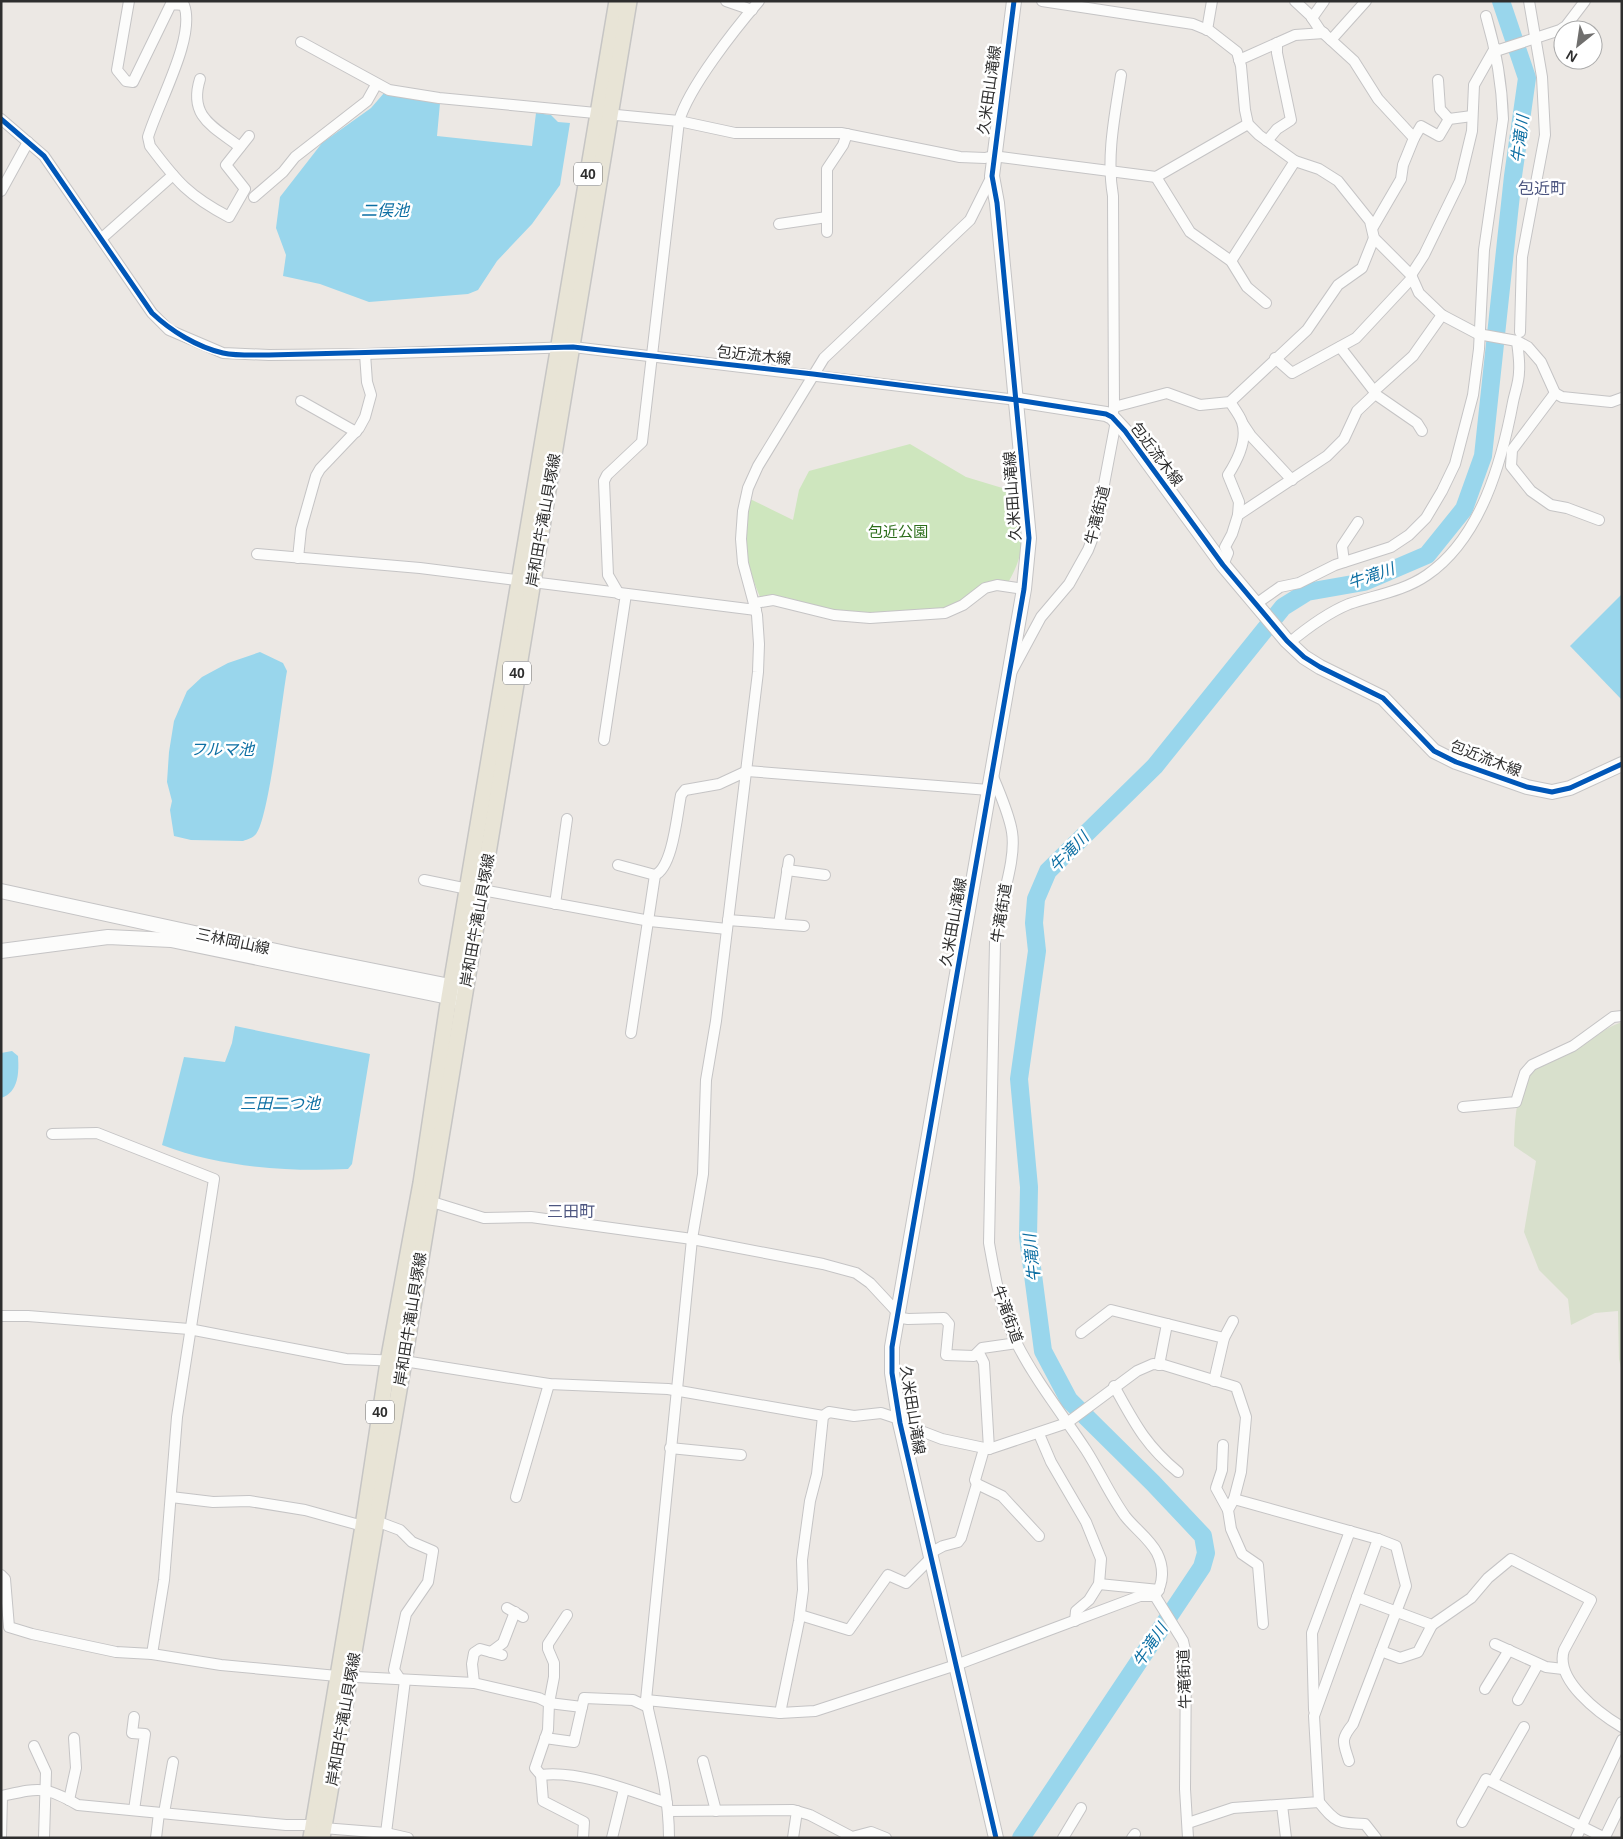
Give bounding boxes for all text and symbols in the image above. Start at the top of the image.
north arrow [1553,20,1603,70]
street label: 久米田山滝線 [974,44,1004,136]
text: N [1563,47,1580,66]
water label: 牛滝川 [1509,112,1532,164]
road number: 40 [574,162,602,185]
district label: 包近町 [1518,180,1566,197]
water label: 二俣池 [361,202,411,219]
street label: 包近流木線 [716,343,792,367]
street label: 包近流木線 [1128,419,1186,489]
street label: 久米田山滝線 [1000,451,1024,541]
street label: 岸和田牛滝山貝塚線 [523,452,563,588]
street label: 牛滝街道 [1081,484,1113,546]
park label: 包近公園 [868,523,928,540]
water label: 牛滝川 [1346,560,1398,592]
road number: 40 [503,661,531,684]
street label: 包近流木線 [1448,737,1524,779]
water label: フルマ池 [190,741,256,758]
water label: 牛滝川 [1046,827,1093,875]
street label: 岸和田牛滝山貝塚線 [457,852,497,988]
street label: 久米田山滝線 [937,876,969,968]
street label: 牛滝街道 [988,882,1014,944]
street label: 三林岡山線 [195,925,271,957]
water label: 三田二つ池 [240,1095,322,1112]
district label: 三田町 [547,1203,595,1220]
water label: 牛滝川 [1021,1231,1043,1283]
street label: 岸和田牛滝山貝塚線 [391,1251,429,1387]
street label: 牛滝街道 [990,1283,1026,1345]
street label: 久米田山滝線 [898,1364,928,1456]
road number: 40 [366,1400,394,1424]
water label: 牛滝川 [1130,1619,1172,1670]
street label: 牛滝街道 [1174,1649,1194,1709]
street label: 岸和田牛滝山貝塚線 [323,1651,363,1787]

